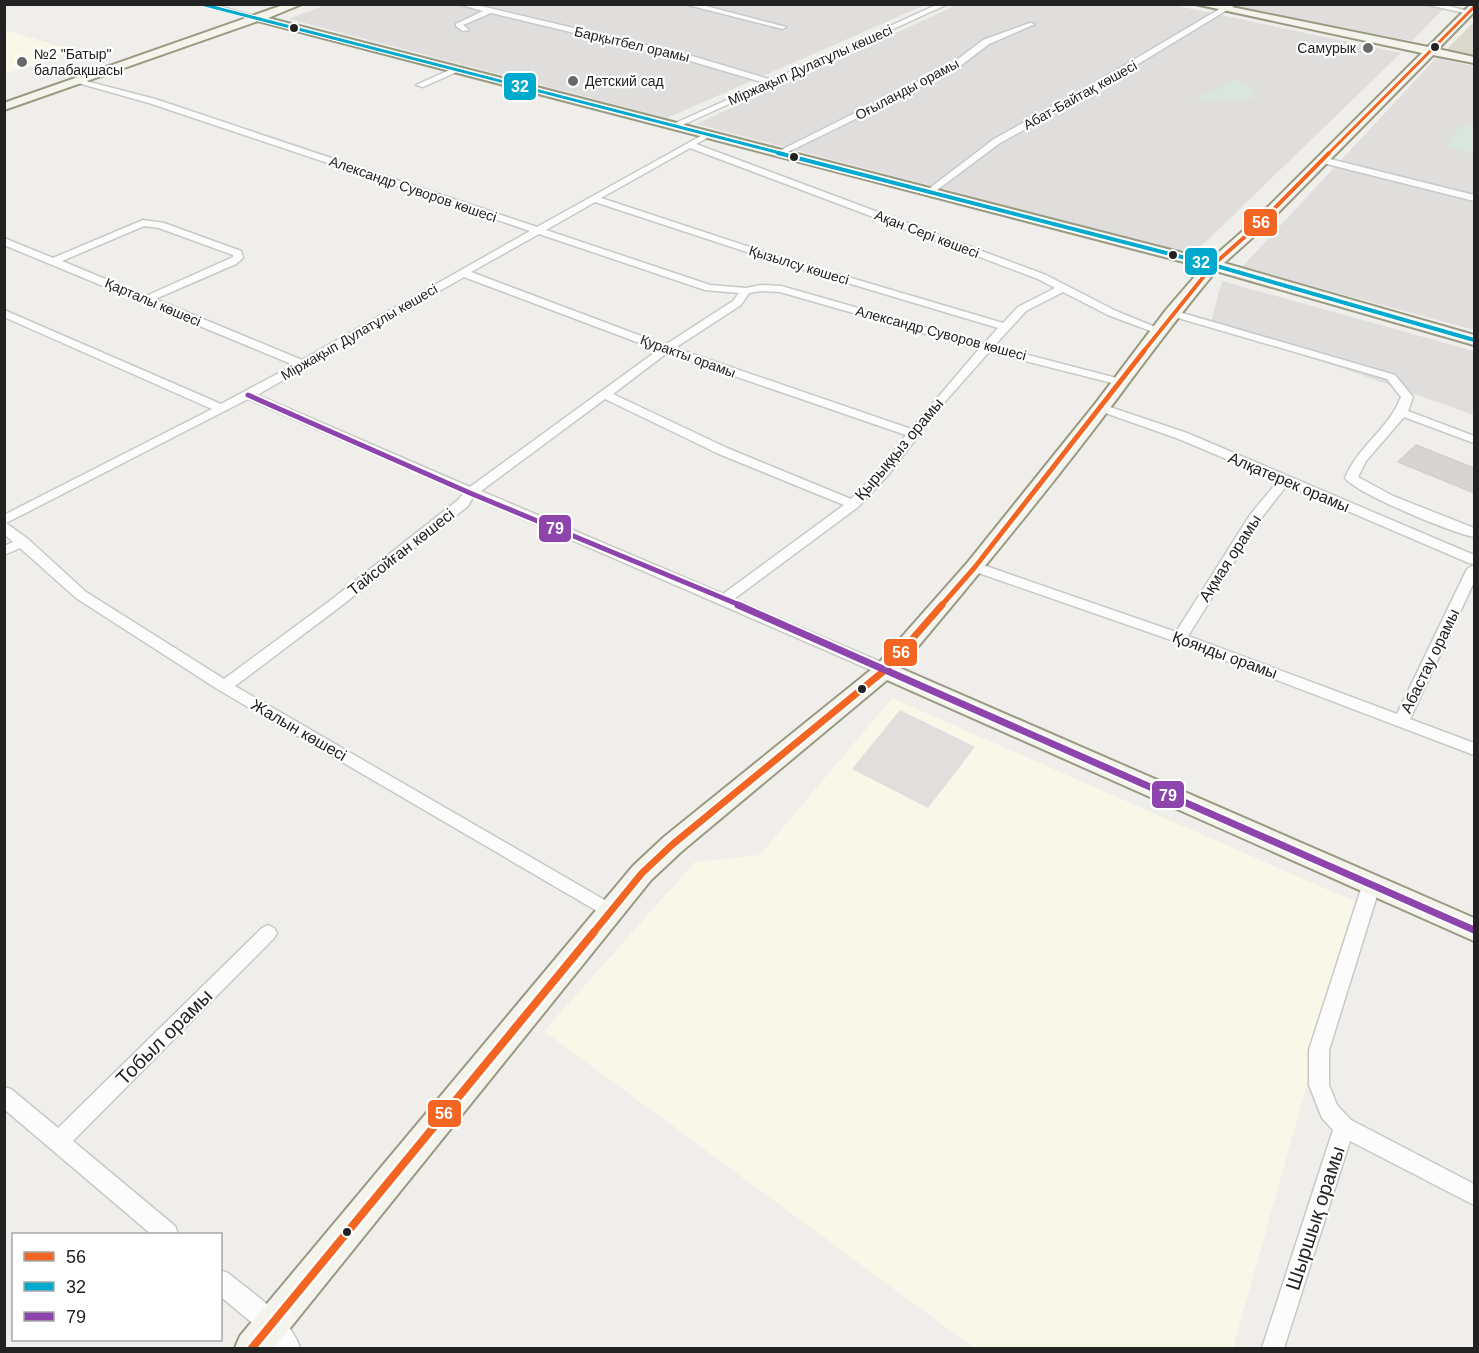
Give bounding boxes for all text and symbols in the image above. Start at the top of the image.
street label: Міржақып Дулатұлы көшесі [725,21,895,109]
unlabelled marker [288,22,300,34]
street label: Барқытбел орамы [573,23,691,65]
place label: Самурык [1297,40,1357,56]
marker: Самурык [1361,41,1375,55]
unlabelled marker [1429,41,1441,53]
place label: №2 "Батыр" балабақшасы [34,46,123,78]
marker: №2 "Батыр" балабақшасы [15,55,29,69]
street label: Оғыланды орамы [853,55,961,123]
street label: Абат-Байтақ көшесі [1020,57,1140,133]
line badge: 32 [503,72,537,101]
place label: Детский сад [585,73,664,89]
marker: Детский сад [566,74,580,88]
text: 32 [511,78,529,95]
unlabelled marker [788,151,800,163]
street label: Александр Суворов көшесі [327,153,499,225]
street label: Ақан Сері көшесі [873,207,981,261]
line badge: 56 [1243,208,1278,237]
text: 56 [1252,214,1270,231]
street label: Қызылсу көшесі [747,242,851,288]
line badge: 32 [1184,247,1218,276]
unlabelled marker [1167,249,1179,261]
text: 32 [1192,254,1210,271]
street label: Қарталы көшесі [103,275,203,329]
street label: Міржақып Дулатұлы көшесі [278,281,440,383]
street label: Александр Суворов көшесі [854,302,1028,364]
street label: Қуракты орамы [638,331,738,381]
street label: Қырыққыз орамы [851,395,947,503]
street label: Алқатерек орамы [1226,449,1352,515]
street label: Тайсойған көшесі [345,505,457,599]
street label: Ақмая орамы [1196,511,1264,605]
line badge: 79 [538,514,572,543]
text: 79 [546,520,564,537]
street label: Абастау орамы [1397,606,1463,716]
street label: Қоянды орамы [1170,628,1280,682]
line badge: 56 [883,638,918,667]
text: 56 [892,644,910,661]
unlabelled marker [856,683,868,695]
street label: Жалын көшесі [248,696,350,764]
line badge: 79 [1151,780,1185,809]
text: 79 [1159,787,1177,804]
street label: Тобыл орамы [112,985,216,1089]
line badge: 56 [427,1099,462,1128]
text: 56 [435,1105,453,1122]
street label: Шыршық орамы [1281,1143,1349,1293]
unlabelled marker [341,1226,353,1238]
legend [12,1233,222,1341]
text: 56 [66,1247,86,1267]
text: 32 [66,1277,86,1297]
text: 79 [66,1307,86,1327]

